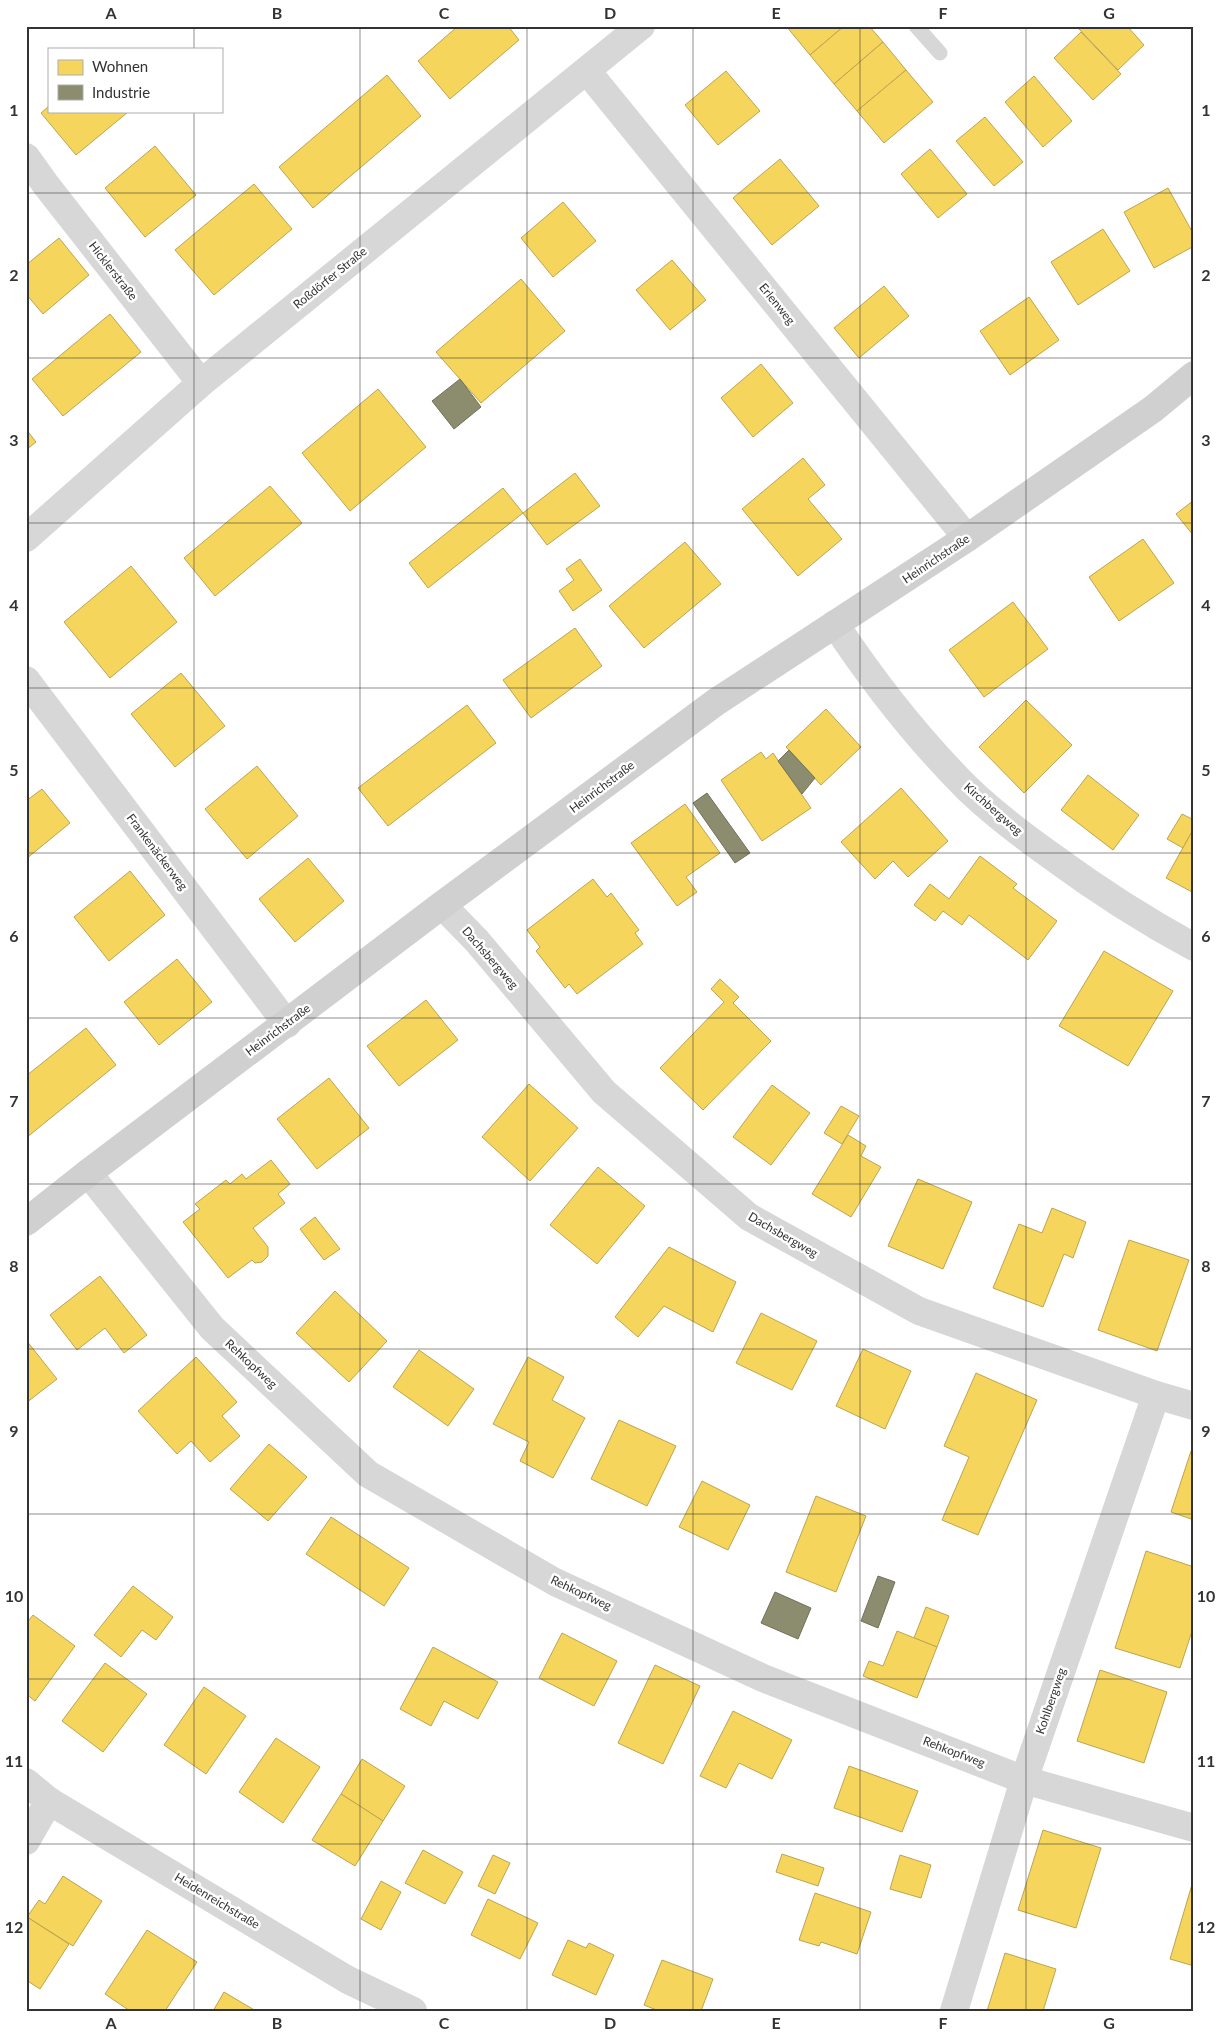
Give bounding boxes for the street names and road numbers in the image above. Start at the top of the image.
street label: Hicklerstraße [86,238,141,303]
street label: Roßdörfer Straße [290,243,370,312]
street label: Erlenweg [756,280,799,327]
street label: Heinrichstraße [899,531,972,586]
street label: Heinrichstraße [566,757,637,816]
street label: Kirchbergweg [961,779,1026,838]
street label: Frankenäckerweg [124,810,191,893]
street label: Dachsbergweg [459,923,522,992]
street label: Heinrichstraße [242,1000,313,1059]
street label: Dachsbergweg [746,1209,821,1261]
street label: Rehkopfweg [222,1336,280,1391]
street label: Rehkopfweg [548,1572,614,1613]
street label: Kohlbergweg [1032,1666,1069,1736]
street label: Rehkopfweg [921,1733,987,1770]
street label: Heidenreichstraße [172,1869,263,1932]

